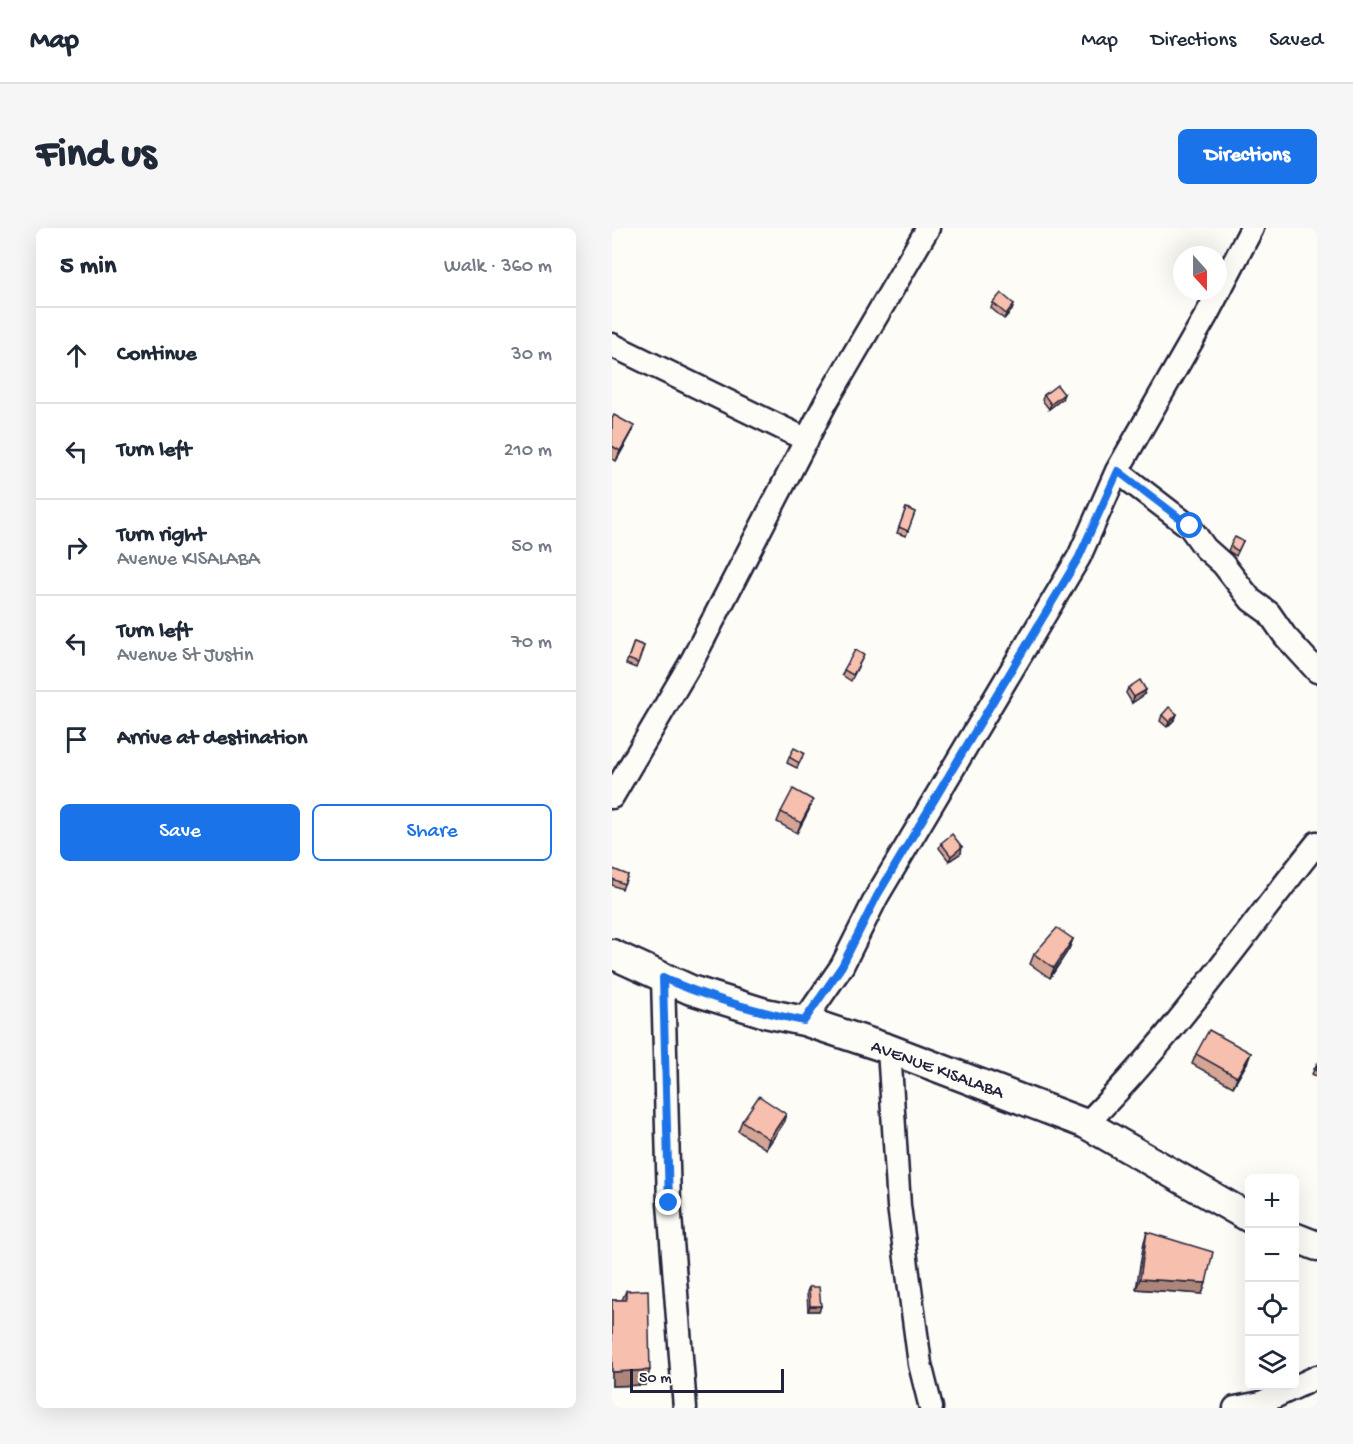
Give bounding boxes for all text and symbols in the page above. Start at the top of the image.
text: Map [30,25,79,58]
text: Map [1081,29,1118,54]
text: Directions [1151,29,1236,54]
text: Saved [1269,29,1323,54]
button: Directions [1178,129,1317,184]
text: Find us [36,132,156,181]
north arrow [1173,246,1227,300]
text: 5 min [60,252,116,283]
text: Walk · 360 m [444,256,552,279]
icon: ahead [60,339,93,372]
text: Continue [117,342,197,368]
text: 30 m [511,344,552,367]
icon: left [60,435,93,468]
text: Turn left [117,438,191,464]
text: 210 m [504,440,552,463]
route start [1176,512,1202,538]
text: Turn right [117,523,205,549]
icon: right [60,531,93,564]
text: 50 m [511,536,552,559]
text: Avenue KISALABA [117,549,260,572]
text: Turn left [117,619,191,645]
icon: left [60,627,93,660]
text: 70 m [511,632,552,655]
text: Avenue St Justin [117,645,253,668]
icon: arrive [60,723,93,756]
text: Arrive at destination [117,726,307,752]
button: Save [60,804,300,861]
button: Share [312,804,552,861]
street label: AVENUE KISALABA [868,1037,1008,1105]
map controls [1245,1174,1299,1390]
button: + [1245,1174,1299,1228]
route end [655,1189,681,1215]
button: − [1245,1228,1299,1282]
button: locate [1245,1282,1299,1336]
button: layers [1245,1336,1299,1390]
scale bar [630,1366,784,1394]
text: 50 m [639,1370,672,1389]

